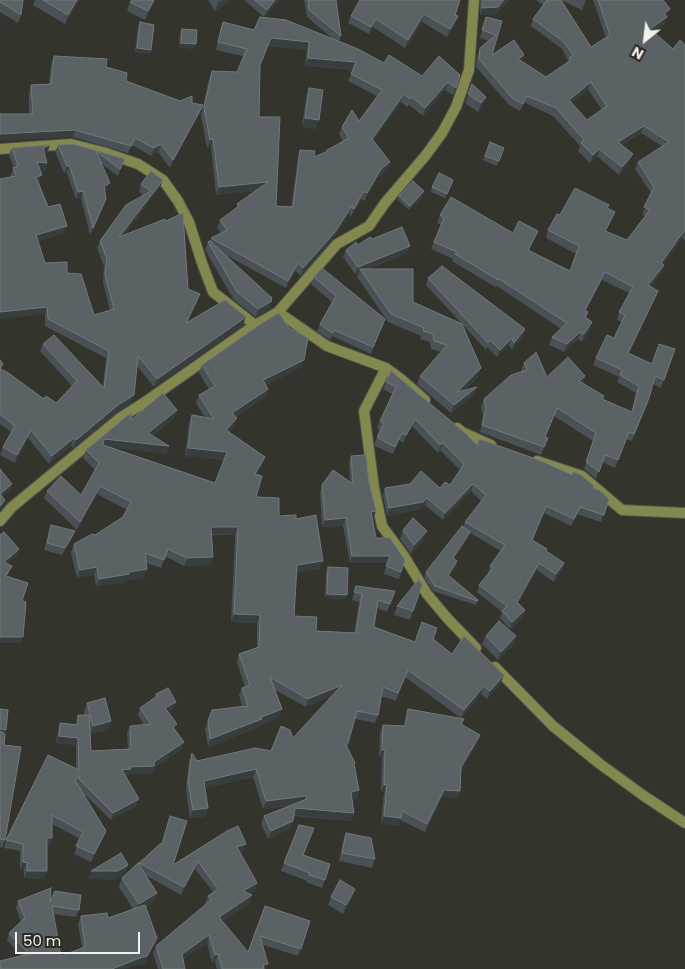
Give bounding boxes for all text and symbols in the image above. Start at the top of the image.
north arrow [620,15,670,65]
text: N [628,42,647,64]
scale bar [18,922,142,954]
text: 50 m [23,930,61,951]

